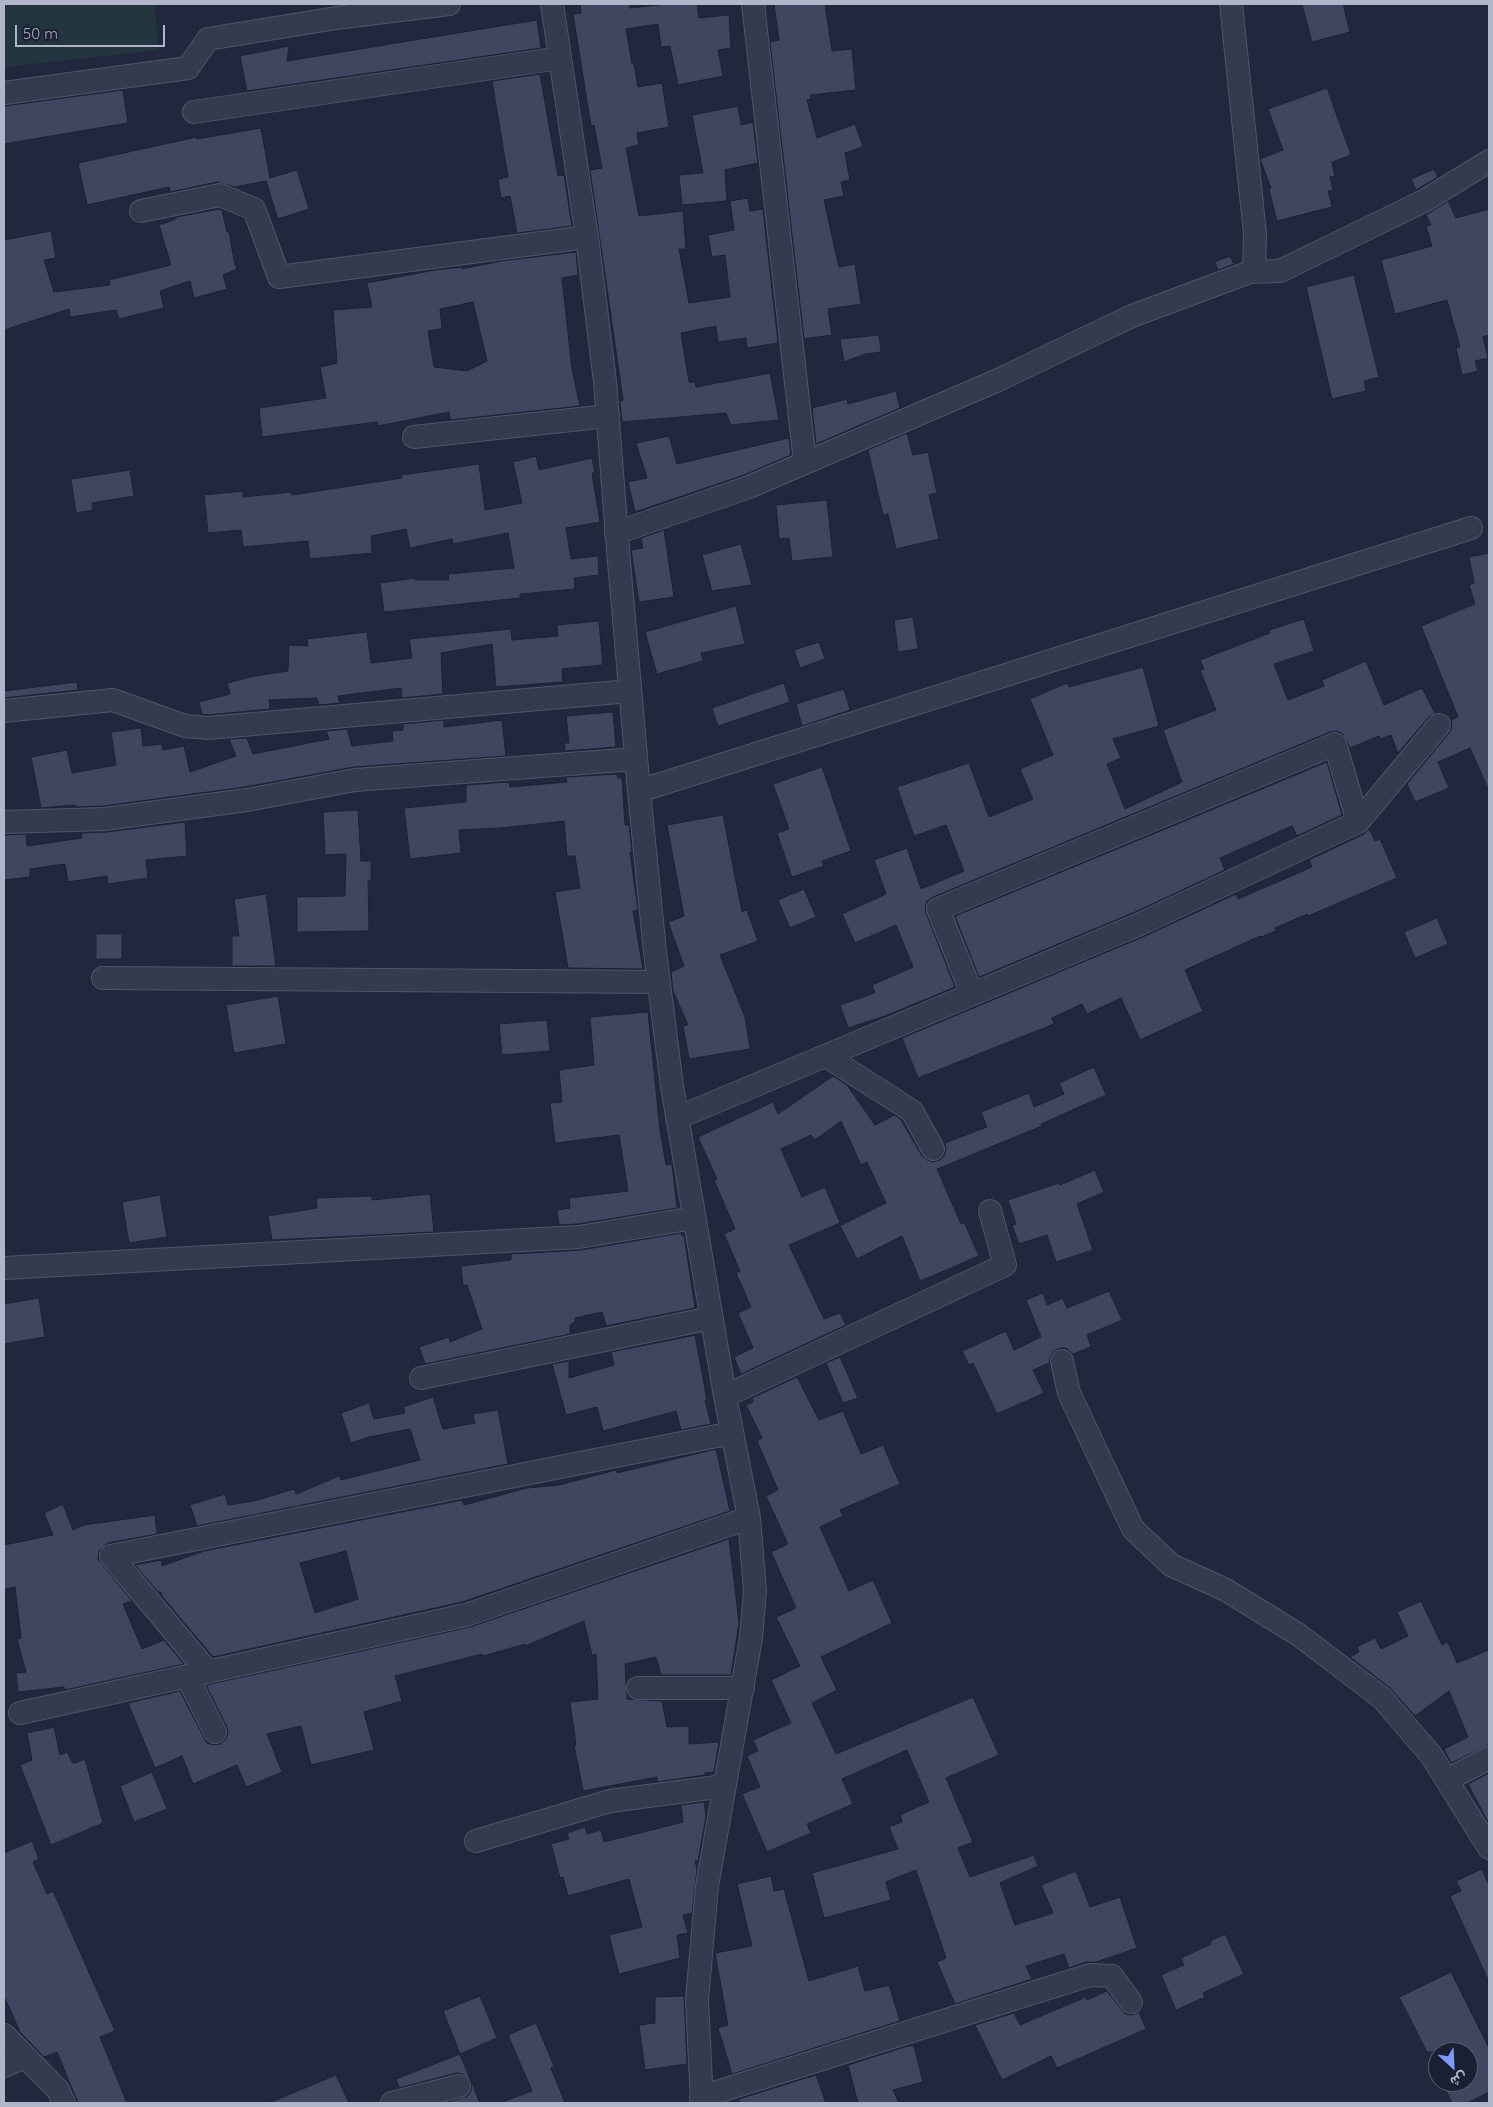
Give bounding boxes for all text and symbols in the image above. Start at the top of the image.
scale bar [18,15,168,47]
text: 50 m [23,24,58,43]
north arrow [1428,2042,1478,2092]
text: ش [1447,2068,1470,2091]

